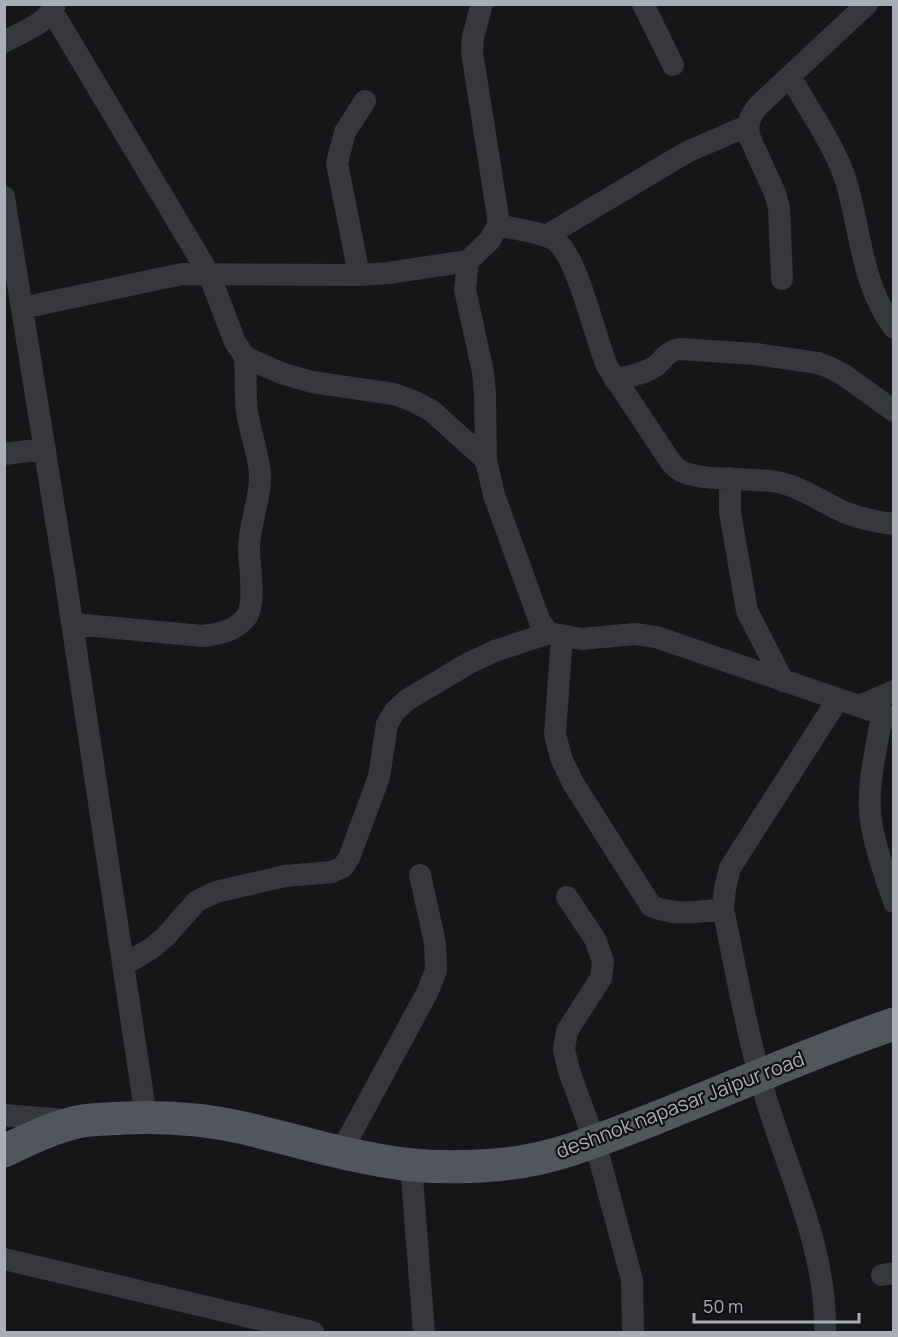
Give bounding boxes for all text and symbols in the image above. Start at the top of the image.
street label: deshnok napasar Jaipur road [552,1045,808,1164]
scale bar [694,1286,859,1324]
text: 50 m [703,1294,743,1318]

